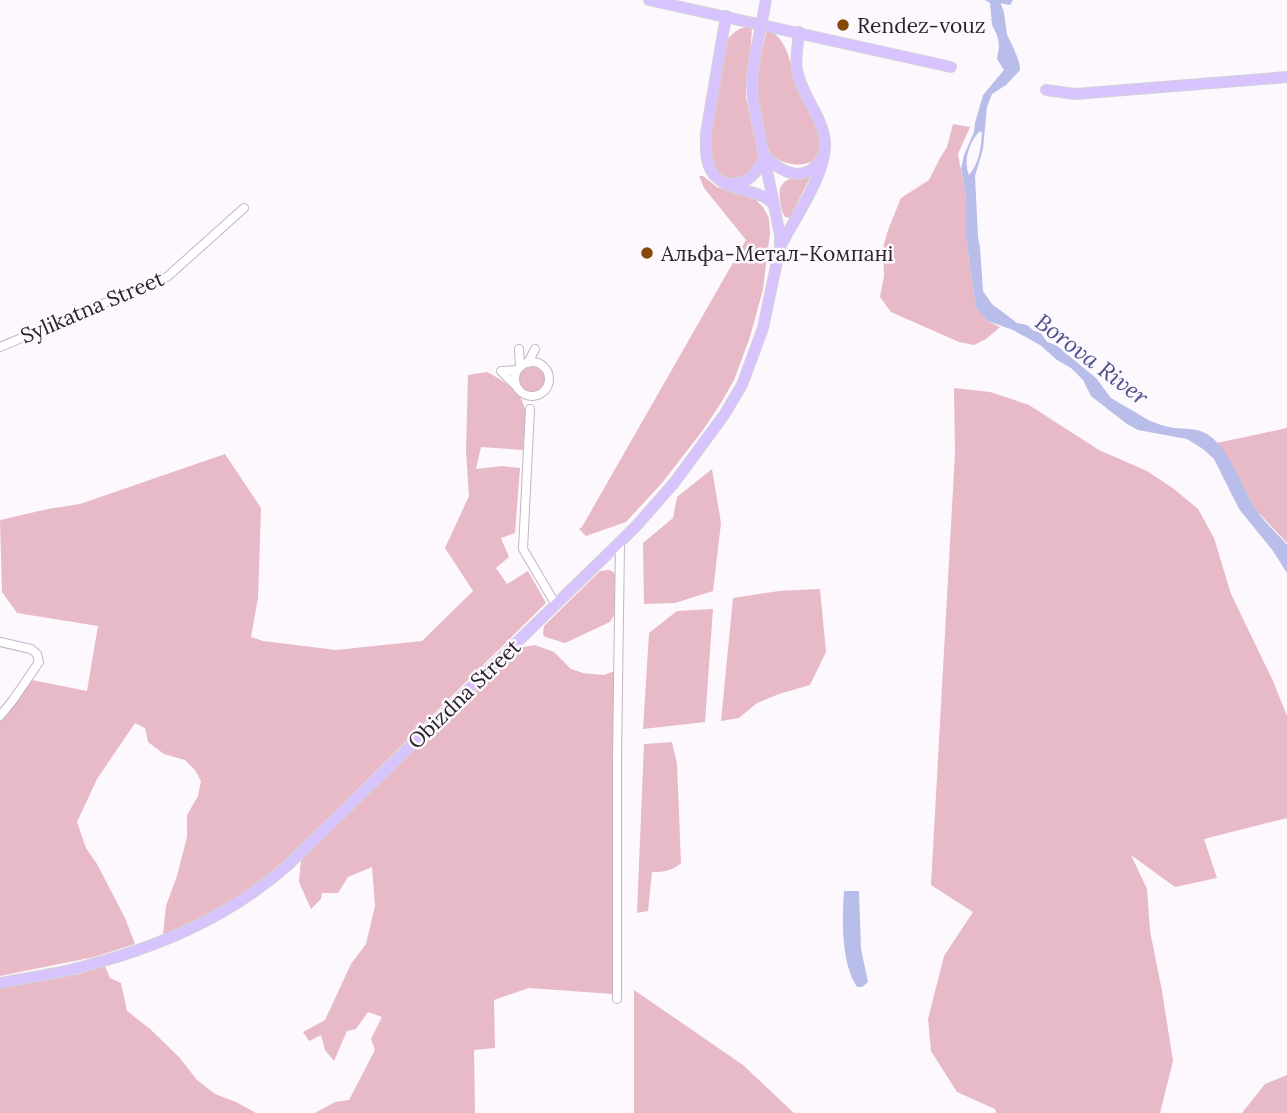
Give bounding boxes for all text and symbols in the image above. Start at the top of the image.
place label: Rendez-vouz [857,12,985,39]
marker: Rendez-vouz [835,17,851,33]
place label: Альфа-Метал-Компані [660,240,894,267]
marker: Альфа-Метал-Компані [639,245,655,261]
street label: Sylikatna Street [16,264,169,349]
water label: Borova River [1030,307,1155,411]
street label: Obizdna Street [402,633,527,755]

